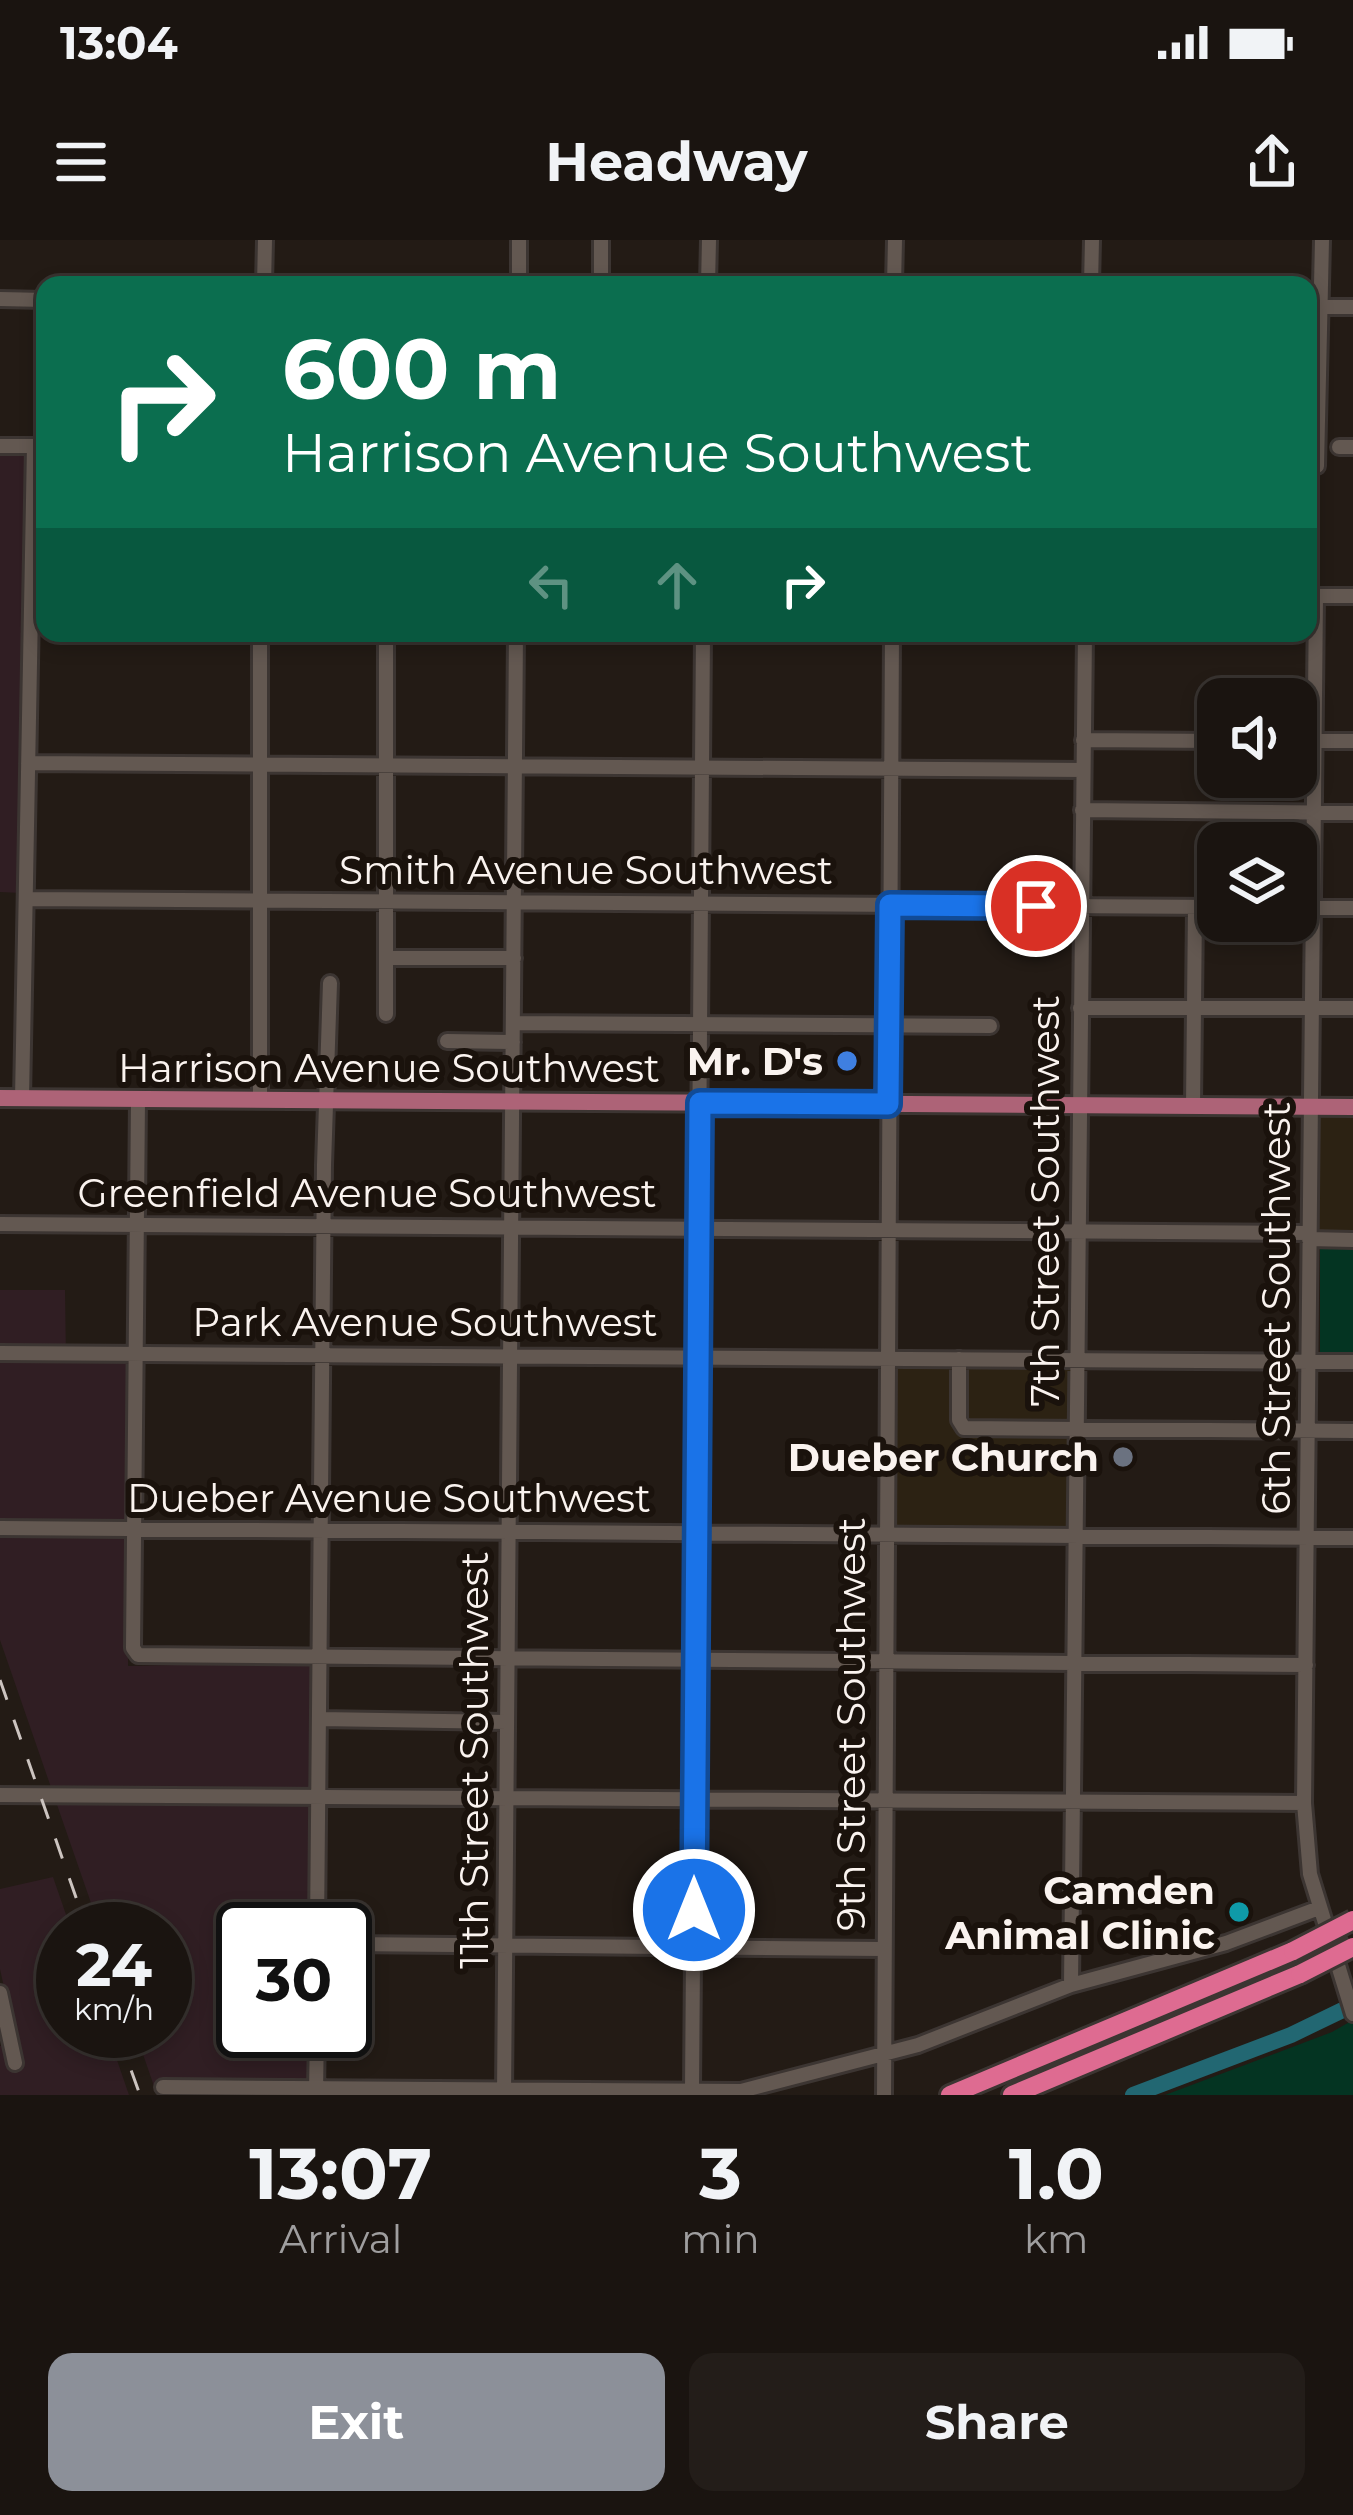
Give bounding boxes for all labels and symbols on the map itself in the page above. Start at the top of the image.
street label: Smith Avenue Southwest [339,846,833,894]
pin [985,855,1087,957]
street label: 7th Street Southwest [1021,995,1069,1407]
place label: Mr. D's [687,1037,823,1085]
street label: Harrison Avenue Southwest [118,1044,660,1092]
marker: Mr. D's [834,1048,860,1074]
street label: 6th Street Southwest [1252,1102,1300,1514]
street label: Greenfield Avenue Southwest [77,1169,657,1217]
street label: Park Avenue Southwest [192,1298,658,1346]
place label: Dueber Church [788,1433,1099,1481]
marker: Dueber Church [1110,1444,1136,1470]
street label: Dueber Avenue Southwest [127,1474,651,1522]
street label: 9th Street Southwest [827,1517,875,1931]
street label: 11th Street Southwest [450,1551,498,1969]
position arrow [631,1847,757,1973]
place label: Camden Animal Clinic [944,1866,1215,1959]
marker: Camden Animal Clinic [1226,1899,1252,1925]
speed limit sign: 30 [216,1902,372,2058]

